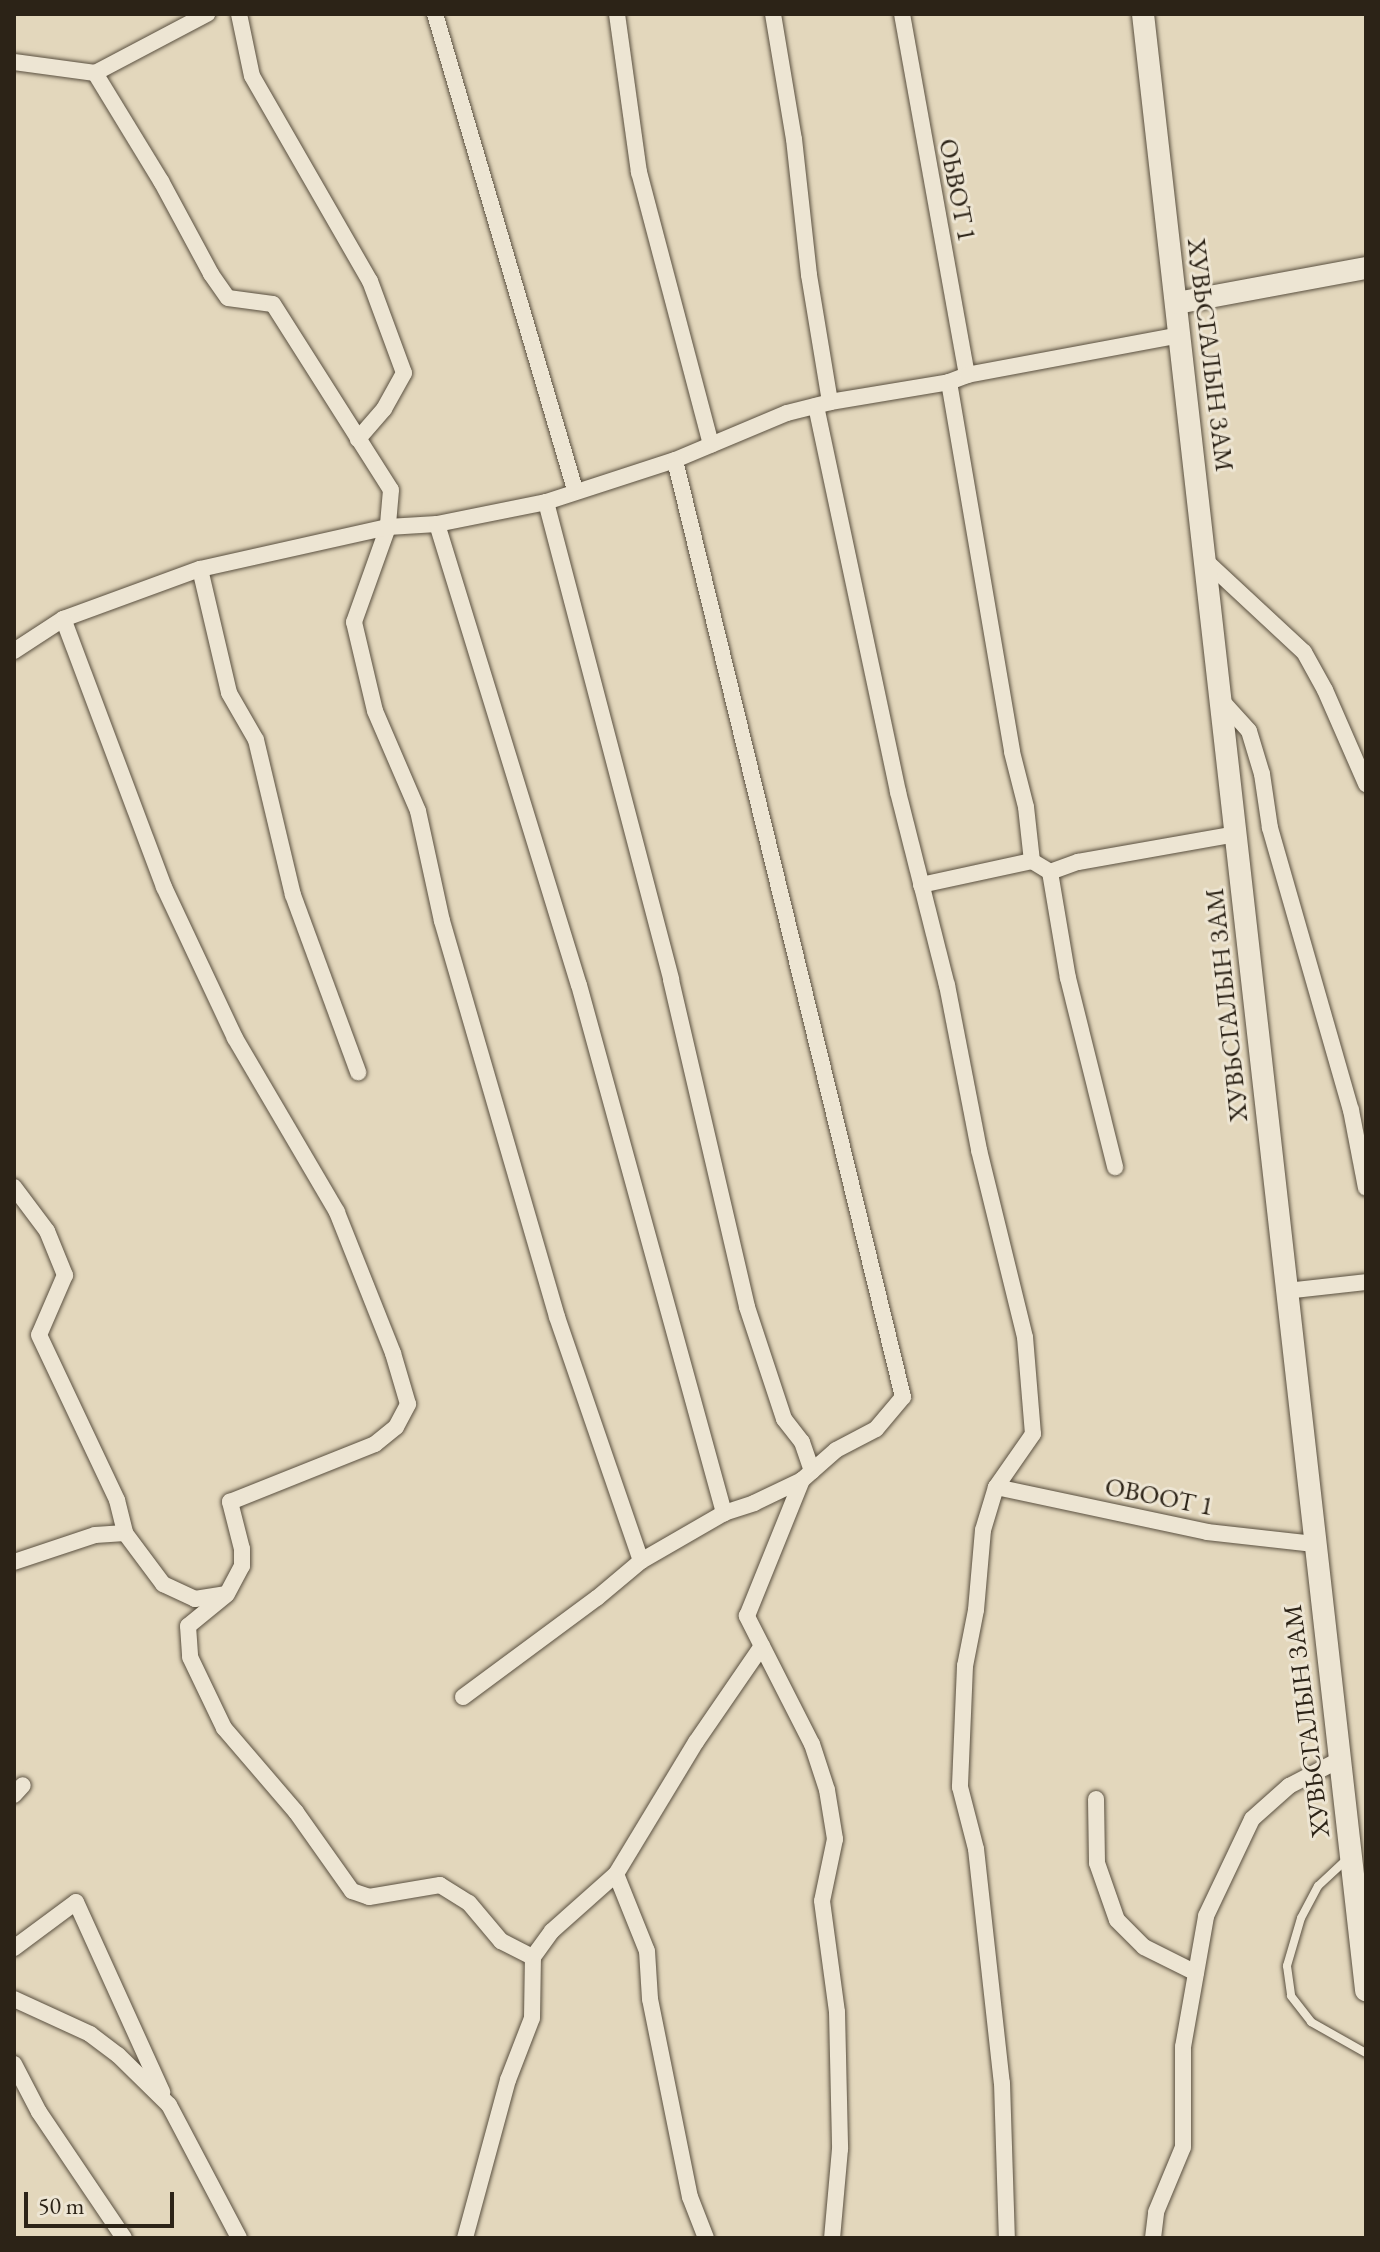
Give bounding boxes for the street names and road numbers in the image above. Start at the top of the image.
street label: ОЬВОТ 1 [932,136,982,244]
street label: ХУВЬСГАЛЫН ЗАМ [1180,237,1240,473]
street label: ХУВЬСГАЛЫН ЗАМ [1199,887,1255,1123]
street label: ОВООТ 1 [1102,1471,1216,1523]
street label: ХУВЬСГАЛЫН ЗАМ [1277,1603,1337,1839]

